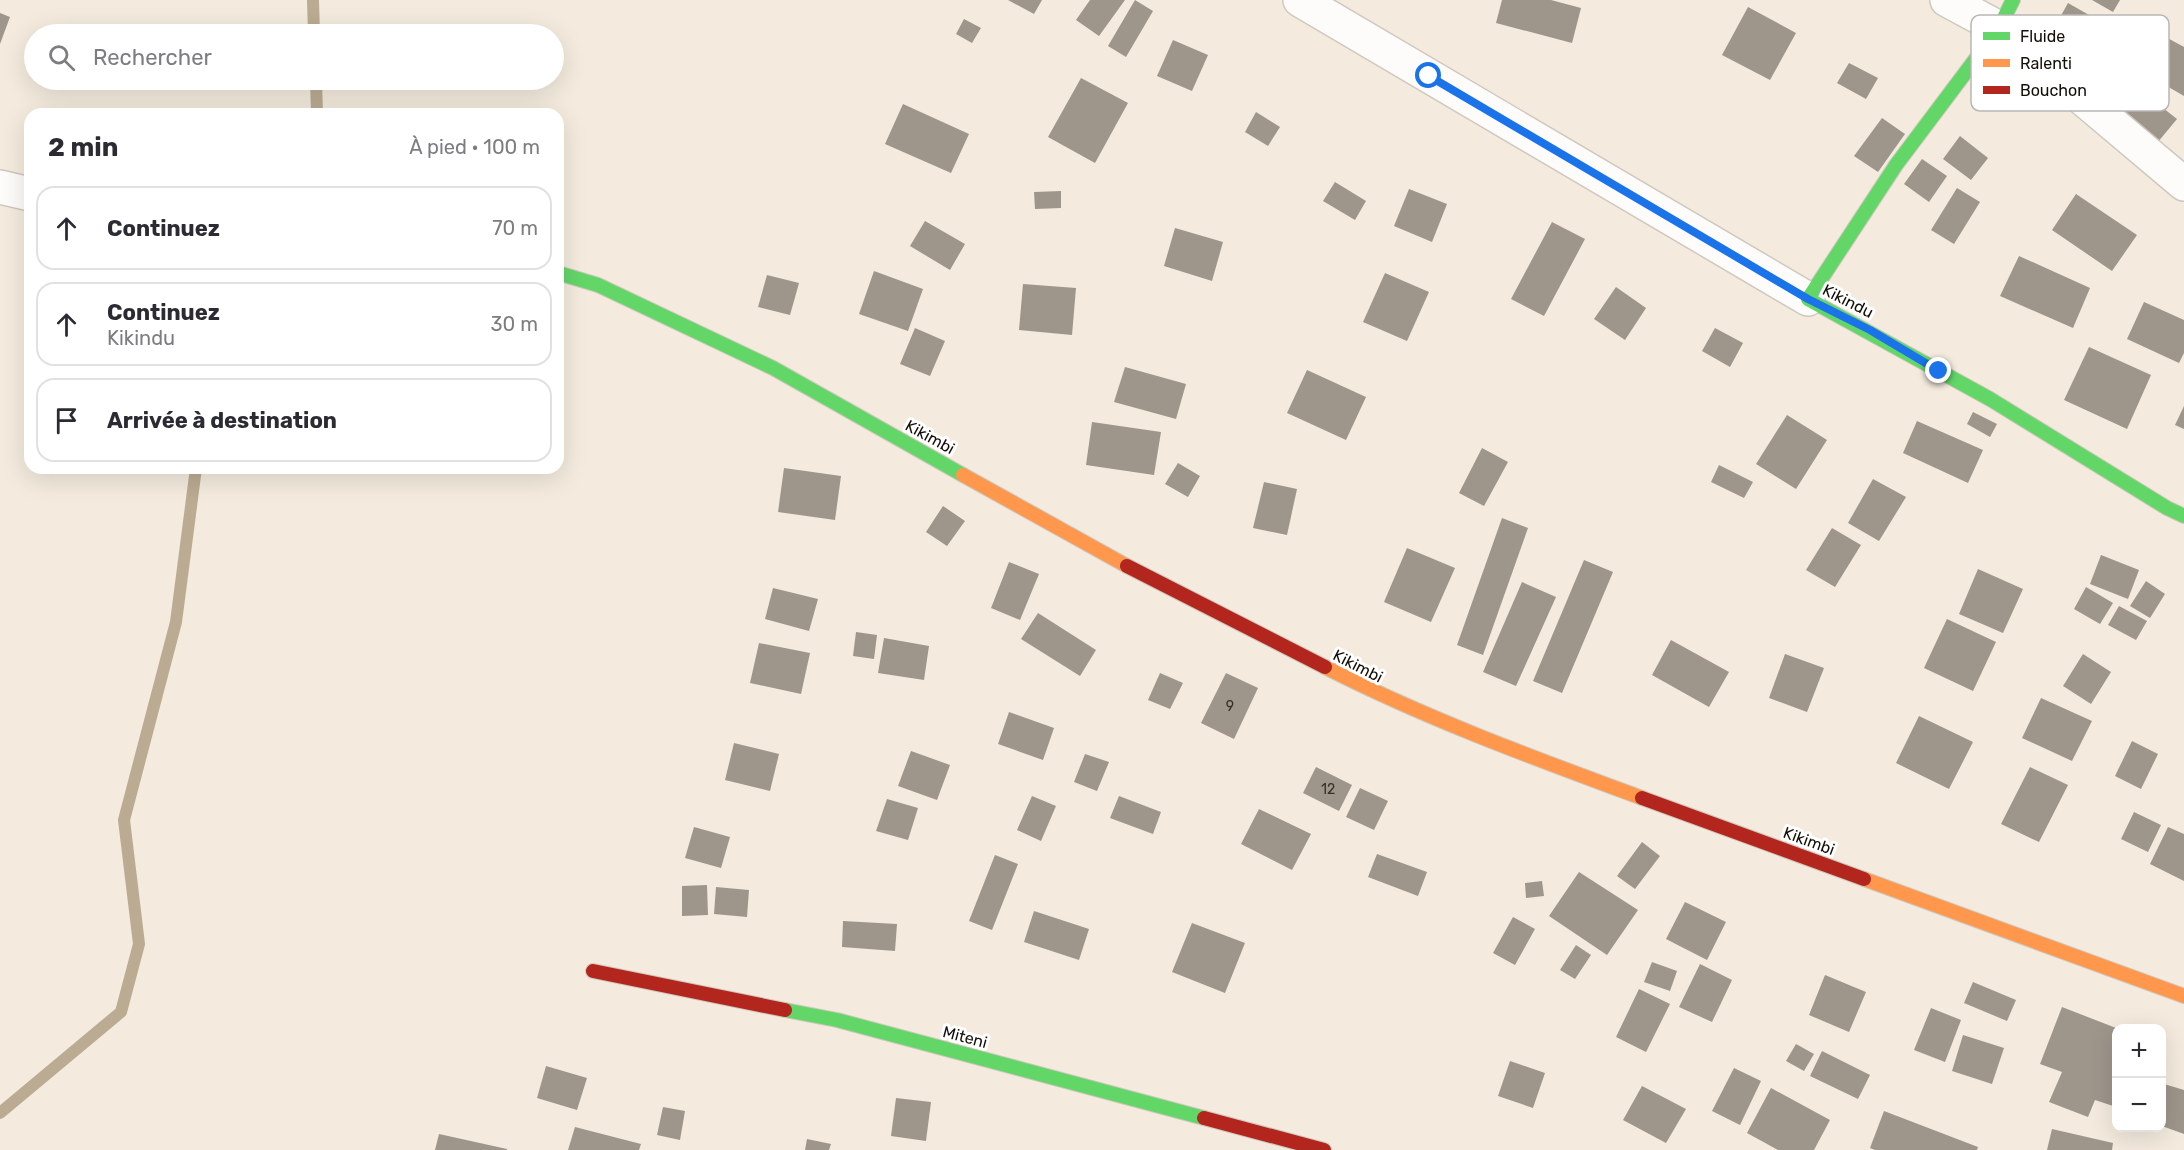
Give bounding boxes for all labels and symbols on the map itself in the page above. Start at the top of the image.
legend [1971,15,2169,111]
text: Fluide [2020,27,2065,46]
text: Ralenti [2020,54,2072,73]
route start [1415,62,1441,88]
text: Bouchon [2020,81,2087,100]
street label: Kikindu [1819,280,1877,322]
route end [1925,357,1951,383]
street label: Kikimbi [902,416,958,458]
street label: Kikimbi [1330,645,1386,687]
house number: 9 [1226,698,1234,715]
house number: 12 [1321,781,1335,798]
street label: Kikimbi [1781,823,1837,859]
street label: Miteni [941,1022,989,1052]

